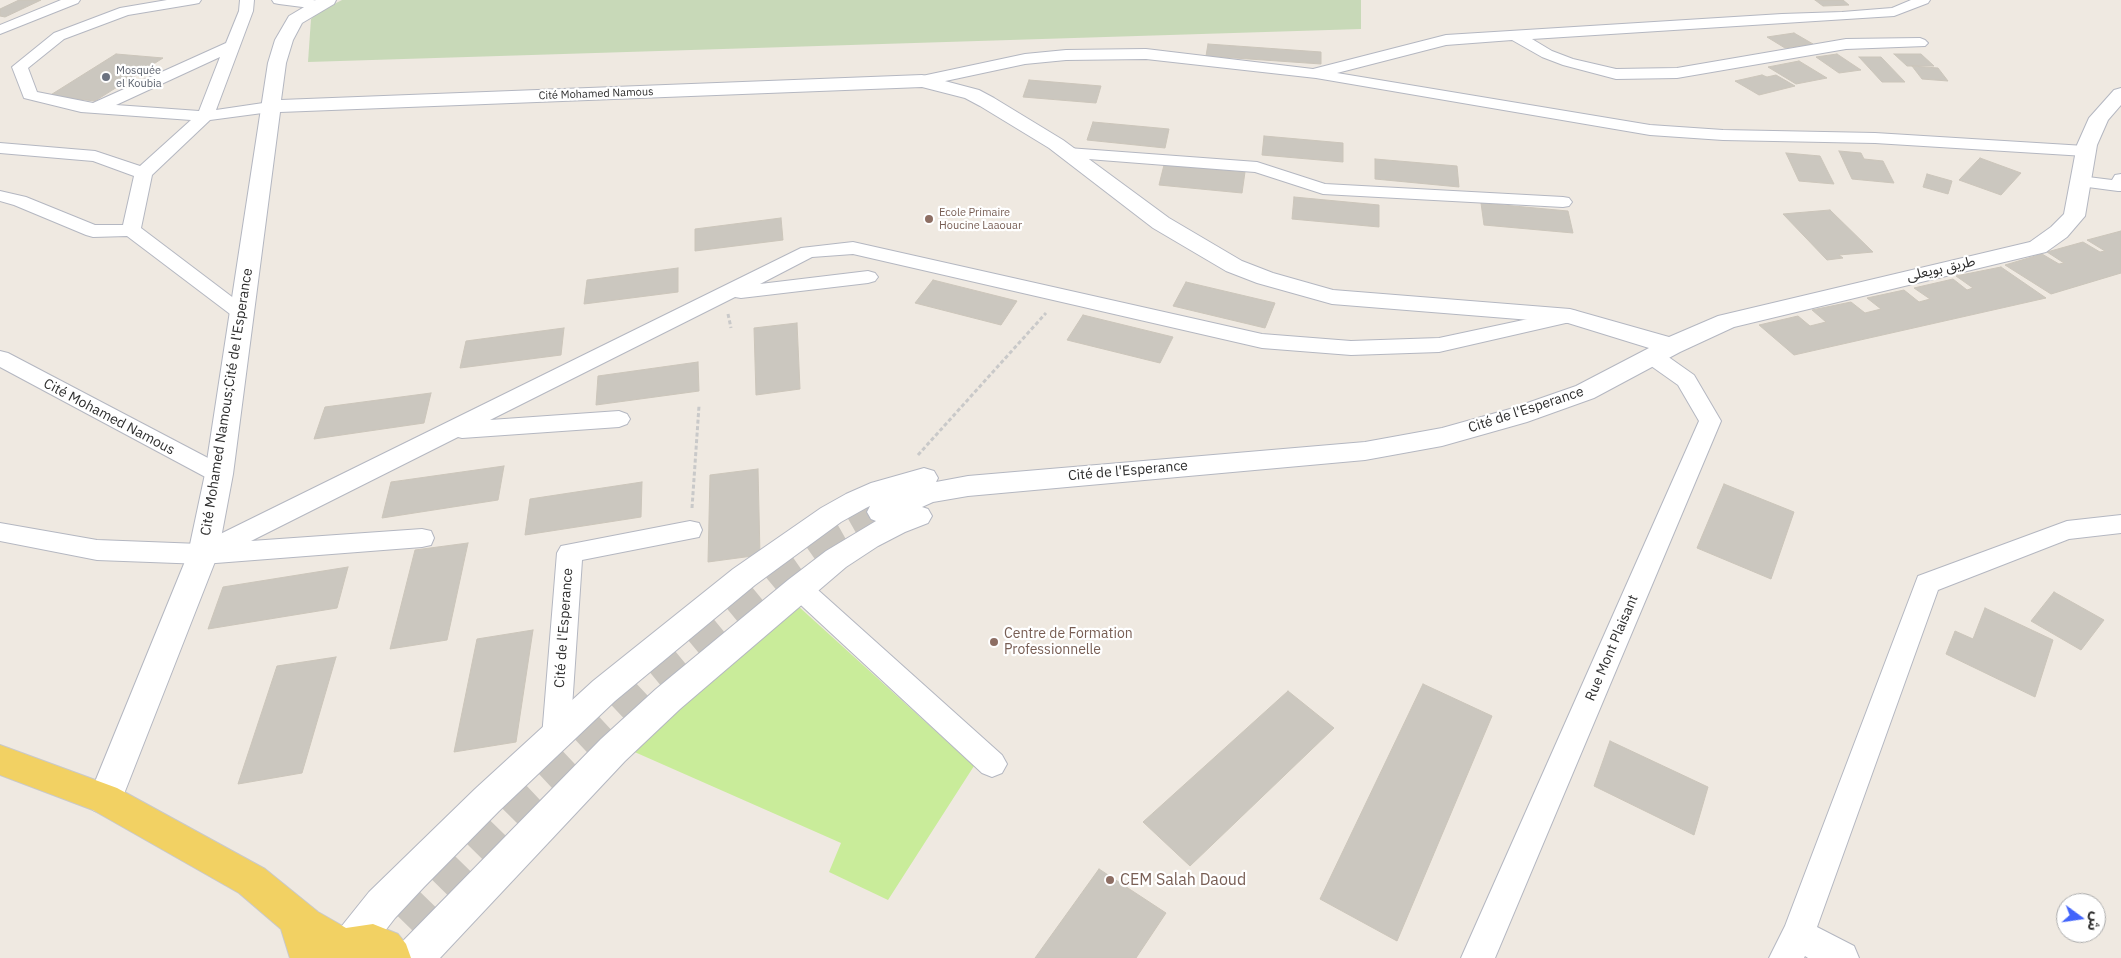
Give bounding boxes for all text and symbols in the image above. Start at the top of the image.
place label: Mosquée el Koubia [116,64,162,90]
marker: Mosquée el Koubia [100,71,112,83]
street label: Cité Mohamed Namous [538,85,654,103]
place label: Ecole Primaire Houcine Laaouar [939,206,1022,232]
marker: Ecole Primaire Houcine Laaouar [923,213,935,225]
street label: طريق بويعلى [1905,253,1977,285]
street label: Cité Mohamed Namous;Cité de l'Esperance [198,267,256,537]
street label: Cité Mohamed Namous [41,375,177,459]
street label: Cité de l'Esperance [1466,383,1586,437]
street label: Cité de l'Esperance [1067,457,1189,485]
street label: Cité de l'Esperance [551,567,577,689]
street label: Rue Mont Plaisant [1582,592,1642,704]
place label: Centre de Formation Professionnelle [1004,626,1133,658]
marker: Centre de Formation Professionnelle [988,636,1000,648]
place label: CEM Salah Daoud [1120,870,1246,890]
marker: CEM Salah Daoud [1104,874,1116,886]
north arrow [2056,893,2106,943]
text: ش [2084,910,2106,933]

